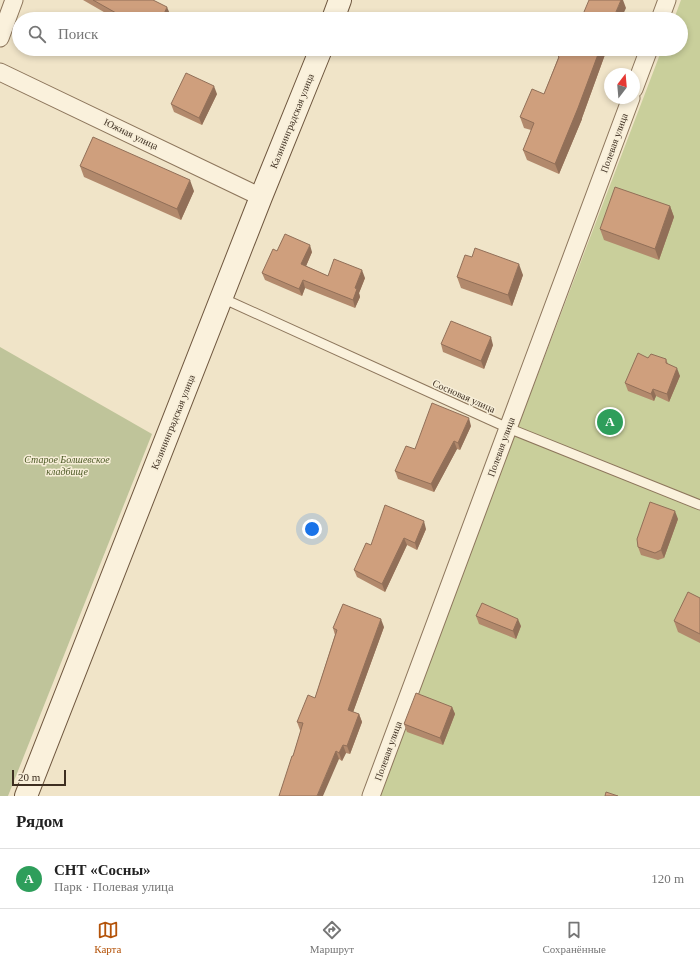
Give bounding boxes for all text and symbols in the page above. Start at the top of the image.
search box [12,12,688,56]
icon: search [26,23,48,45]
text: Поиск [58,26,98,42]
north arrow [604,68,640,104]
street label: Калининградская улица [268,71,316,170]
street label: Полевая улица [598,111,630,174]
street label: Южная улица [102,116,160,152]
street label: Калининградская улица [149,372,197,471]
street label: Сосновая улица [431,377,498,415]
pin: A [597,407,623,437]
street label: Полевая улица [485,415,517,478]
park label: Старое Болшевское кладбище [24,454,110,477]
your location [302,519,322,539]
street label: Полевая улица [372,719,404,782]
scale bar [12,768,66,787]
text: 20 m [18,771,40,783]
text: Рядом [16,812,64,831]
text: СНТ «Сосны» [54,862,151,878]
text: A [24,871,34,886]
text: 120 m [651,871,684,886]
text: Парк · Полевая улица [54,879,174,894]
tab: Карта [94,919,121,955]
tab: Маршрут [310,919,354,955]
tab: Сохранённые [543,919,606,955]

